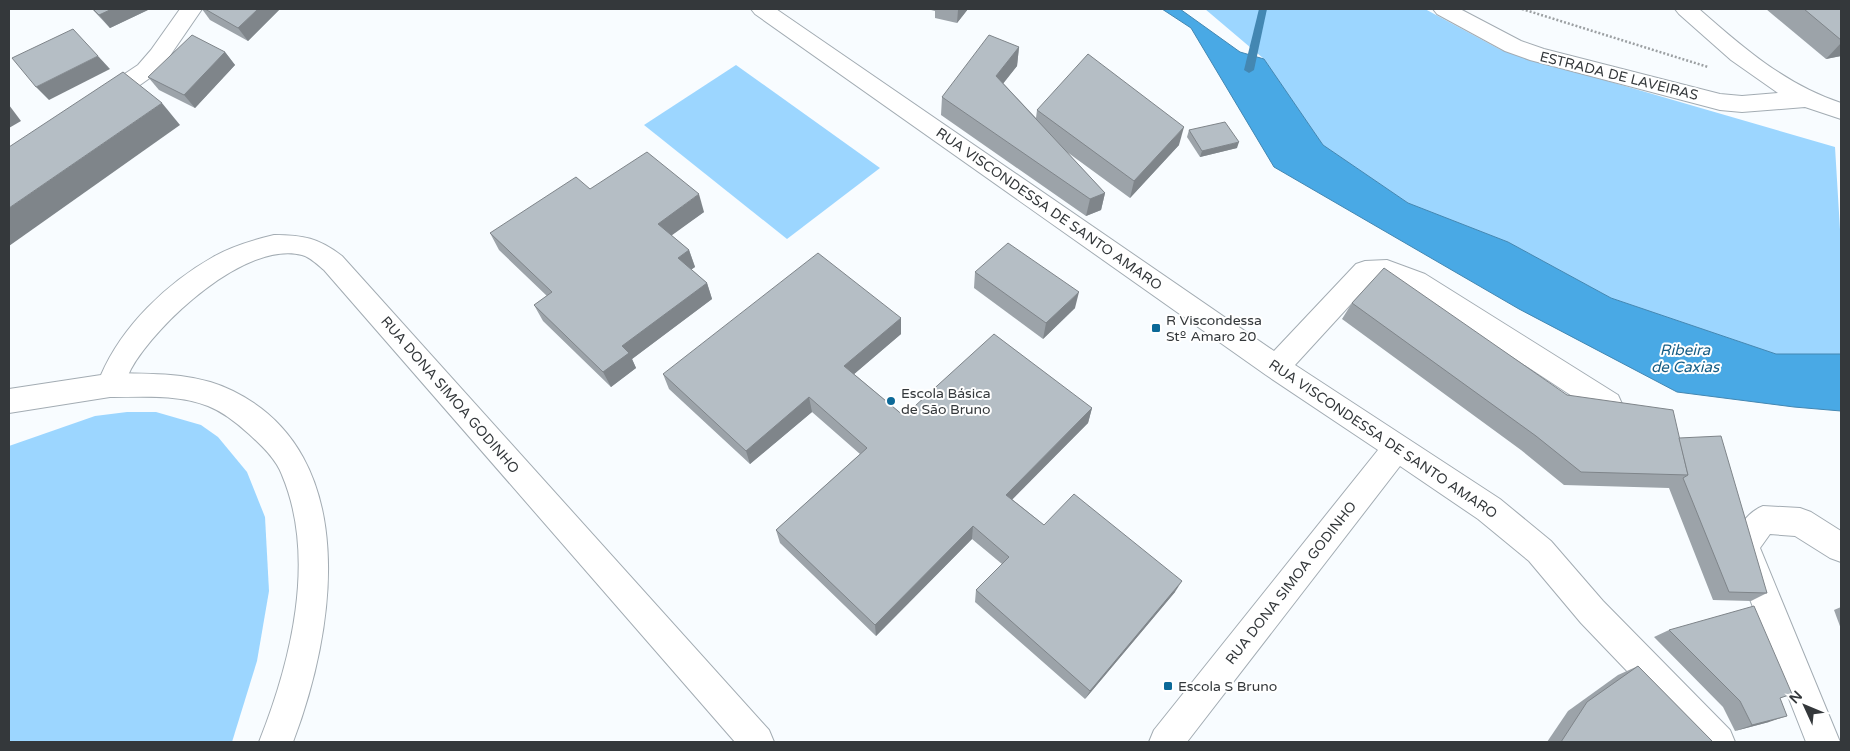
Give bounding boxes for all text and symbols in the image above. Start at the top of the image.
street label: ESTRADA DE LAVEIRAS [1538,48,1700,104]
street label: RUA VISCONDESSA DE SANTO AMARO [933,124,1165,294]
place label: R Viscondessa Stº Amaro 20 [1166,312,1262,345]
street label: RUA DONA SIMOA GODINHO [377,313,523,477]
marker: R Viscondessa Stº Amaro 20 [1150,322,1162,334]
water label: Ribeira de Caxias [1651,341,1721,376]
street label: RUA VISCONDESSA DE SANTO AMARO [1266,356,1500,522]
place label: Escola Básica de São Bruno [901,385,991,418]
marker: Escola Básica de São Bruno [885,395,897,407]
street label: RUA DONA SIMOA GODINHO [1222,498,1360,668]
place label: Escola S Bruno [1178,678,1277,695]
marker: Escola S Bruno [1162,680,1174,692]
north arrow [1780,681,1830,731]
text: N [1786,687,1806,707]

